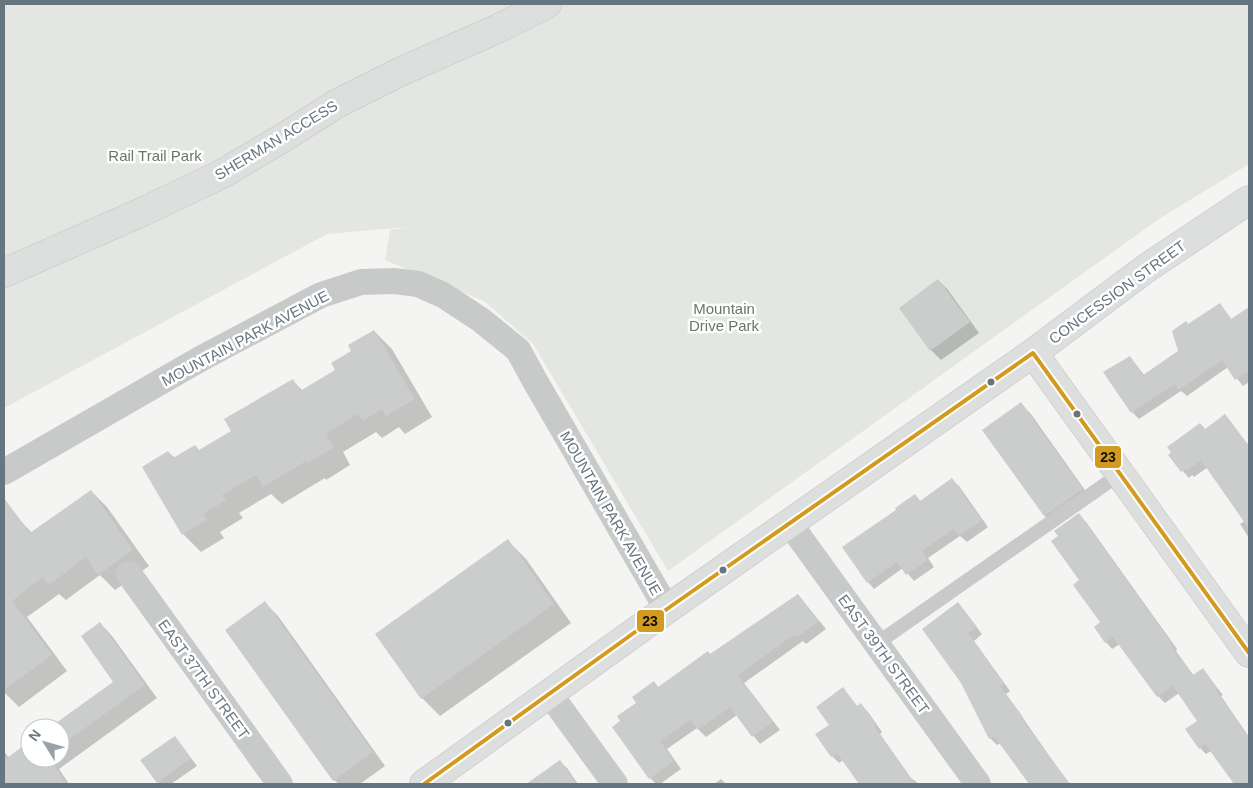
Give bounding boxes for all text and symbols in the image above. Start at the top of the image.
street label: SHERMAN ACCESS [212,97,340,183]
park label: Rail Trail Park [108,147,202,164]
street label: CONCESSION STREET [1046,237,1188,347]
street label: MOUNTAIN PARK AVENUE [159,287,331,389]
park label: Mountain Drive Park [689,300,760,334]
unlabelled marker [986,377,996,387]
unlabelled marker [1072,409,1082,419]
street label: MOUNTAIN PARK AVENUE [557,428,665,598]
line badge: 23 [1094,445,1122,469]
text: 23 [1100,449,1116,465]
unlabelled marker [718,565,728,575]
street label: EAST 39TH STREET [835,591,933,717]
line badge: 23 [636,609,665,633]
text: 23 [642,613,658,629]
street label: EAST 37TH STREET [155,616,253,742]
north arrow [20,718,70,768]
unlabelled marker [503,718,513,728]
text: N [25,726,44,744]

